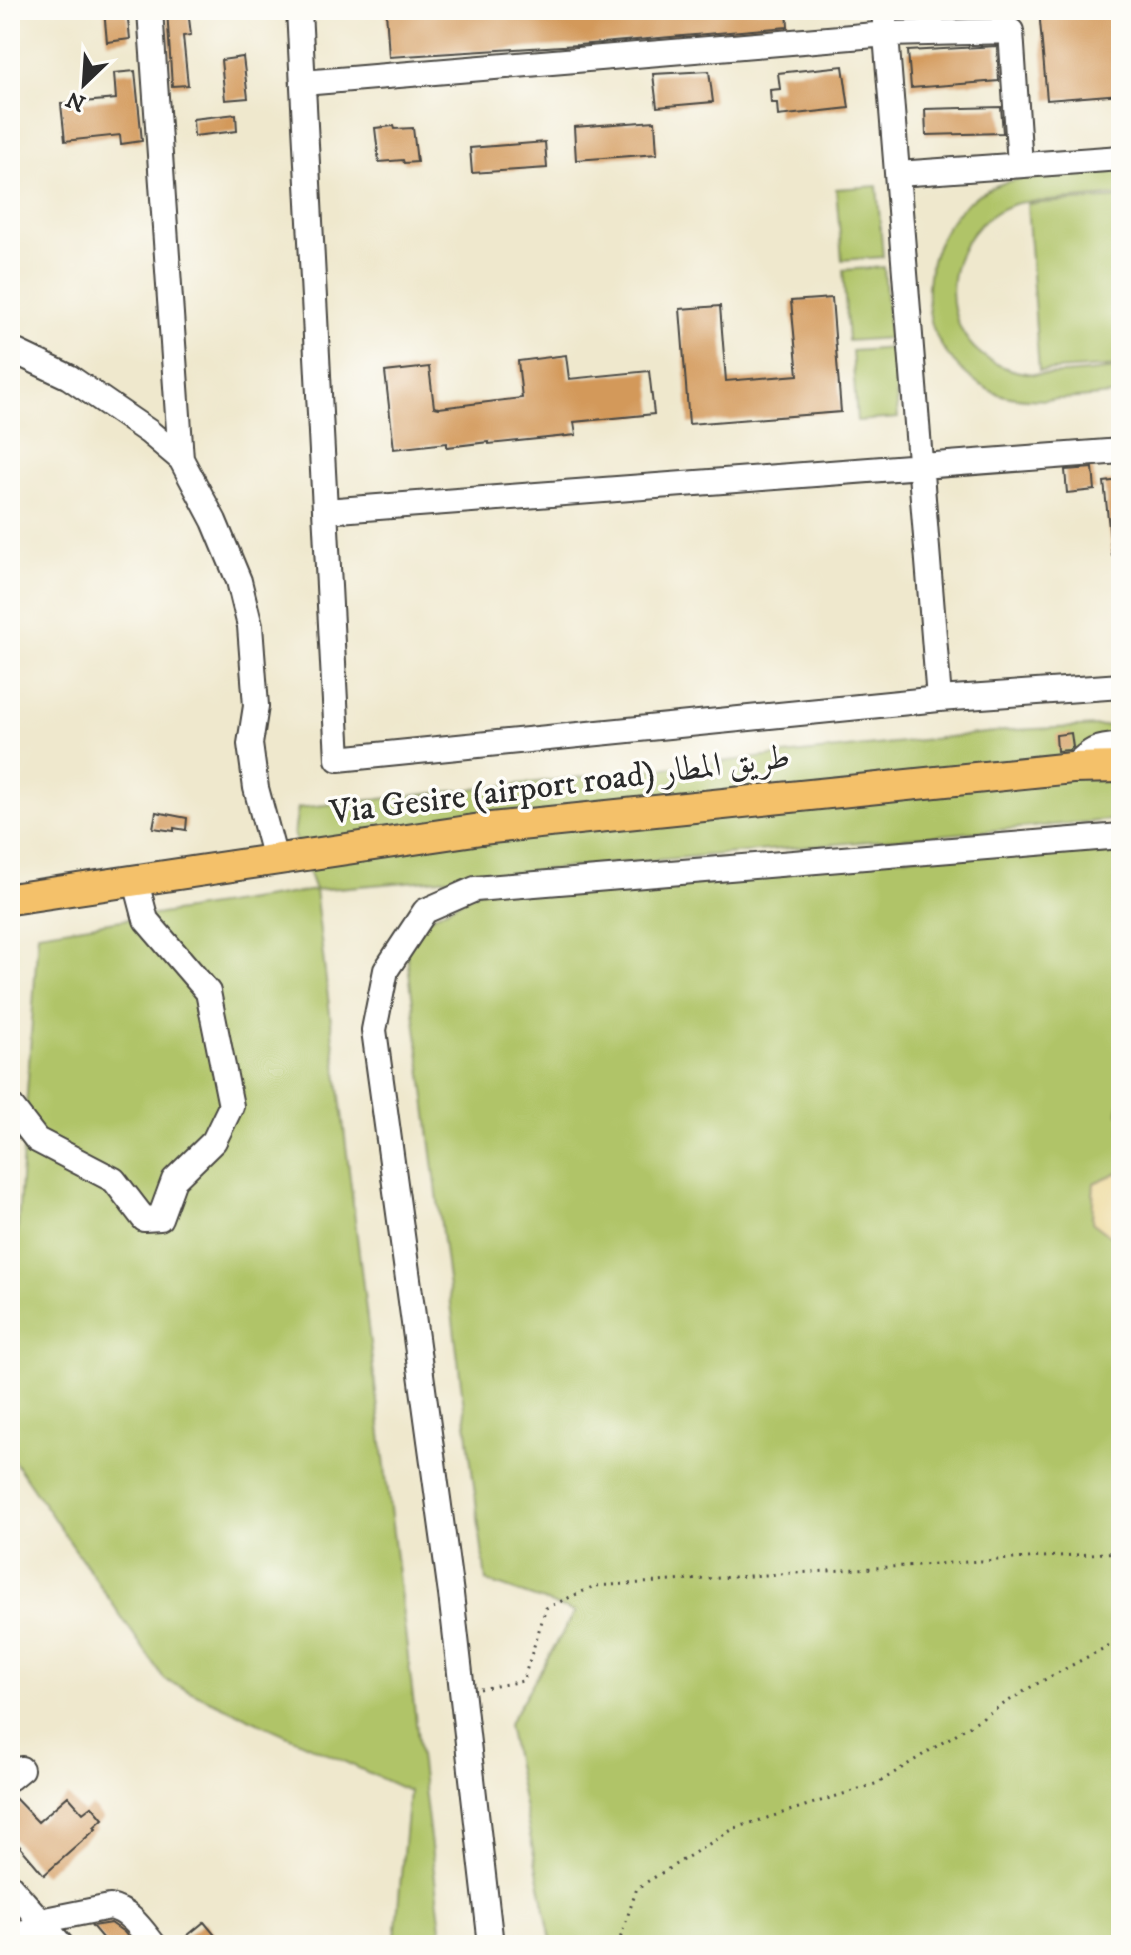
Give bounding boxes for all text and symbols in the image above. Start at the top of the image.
north arrow [44,44,124,124]
text: N [62,85,90,117]
street label: Via Gesire (airport road) طريق المطار [326,736,793,834]

